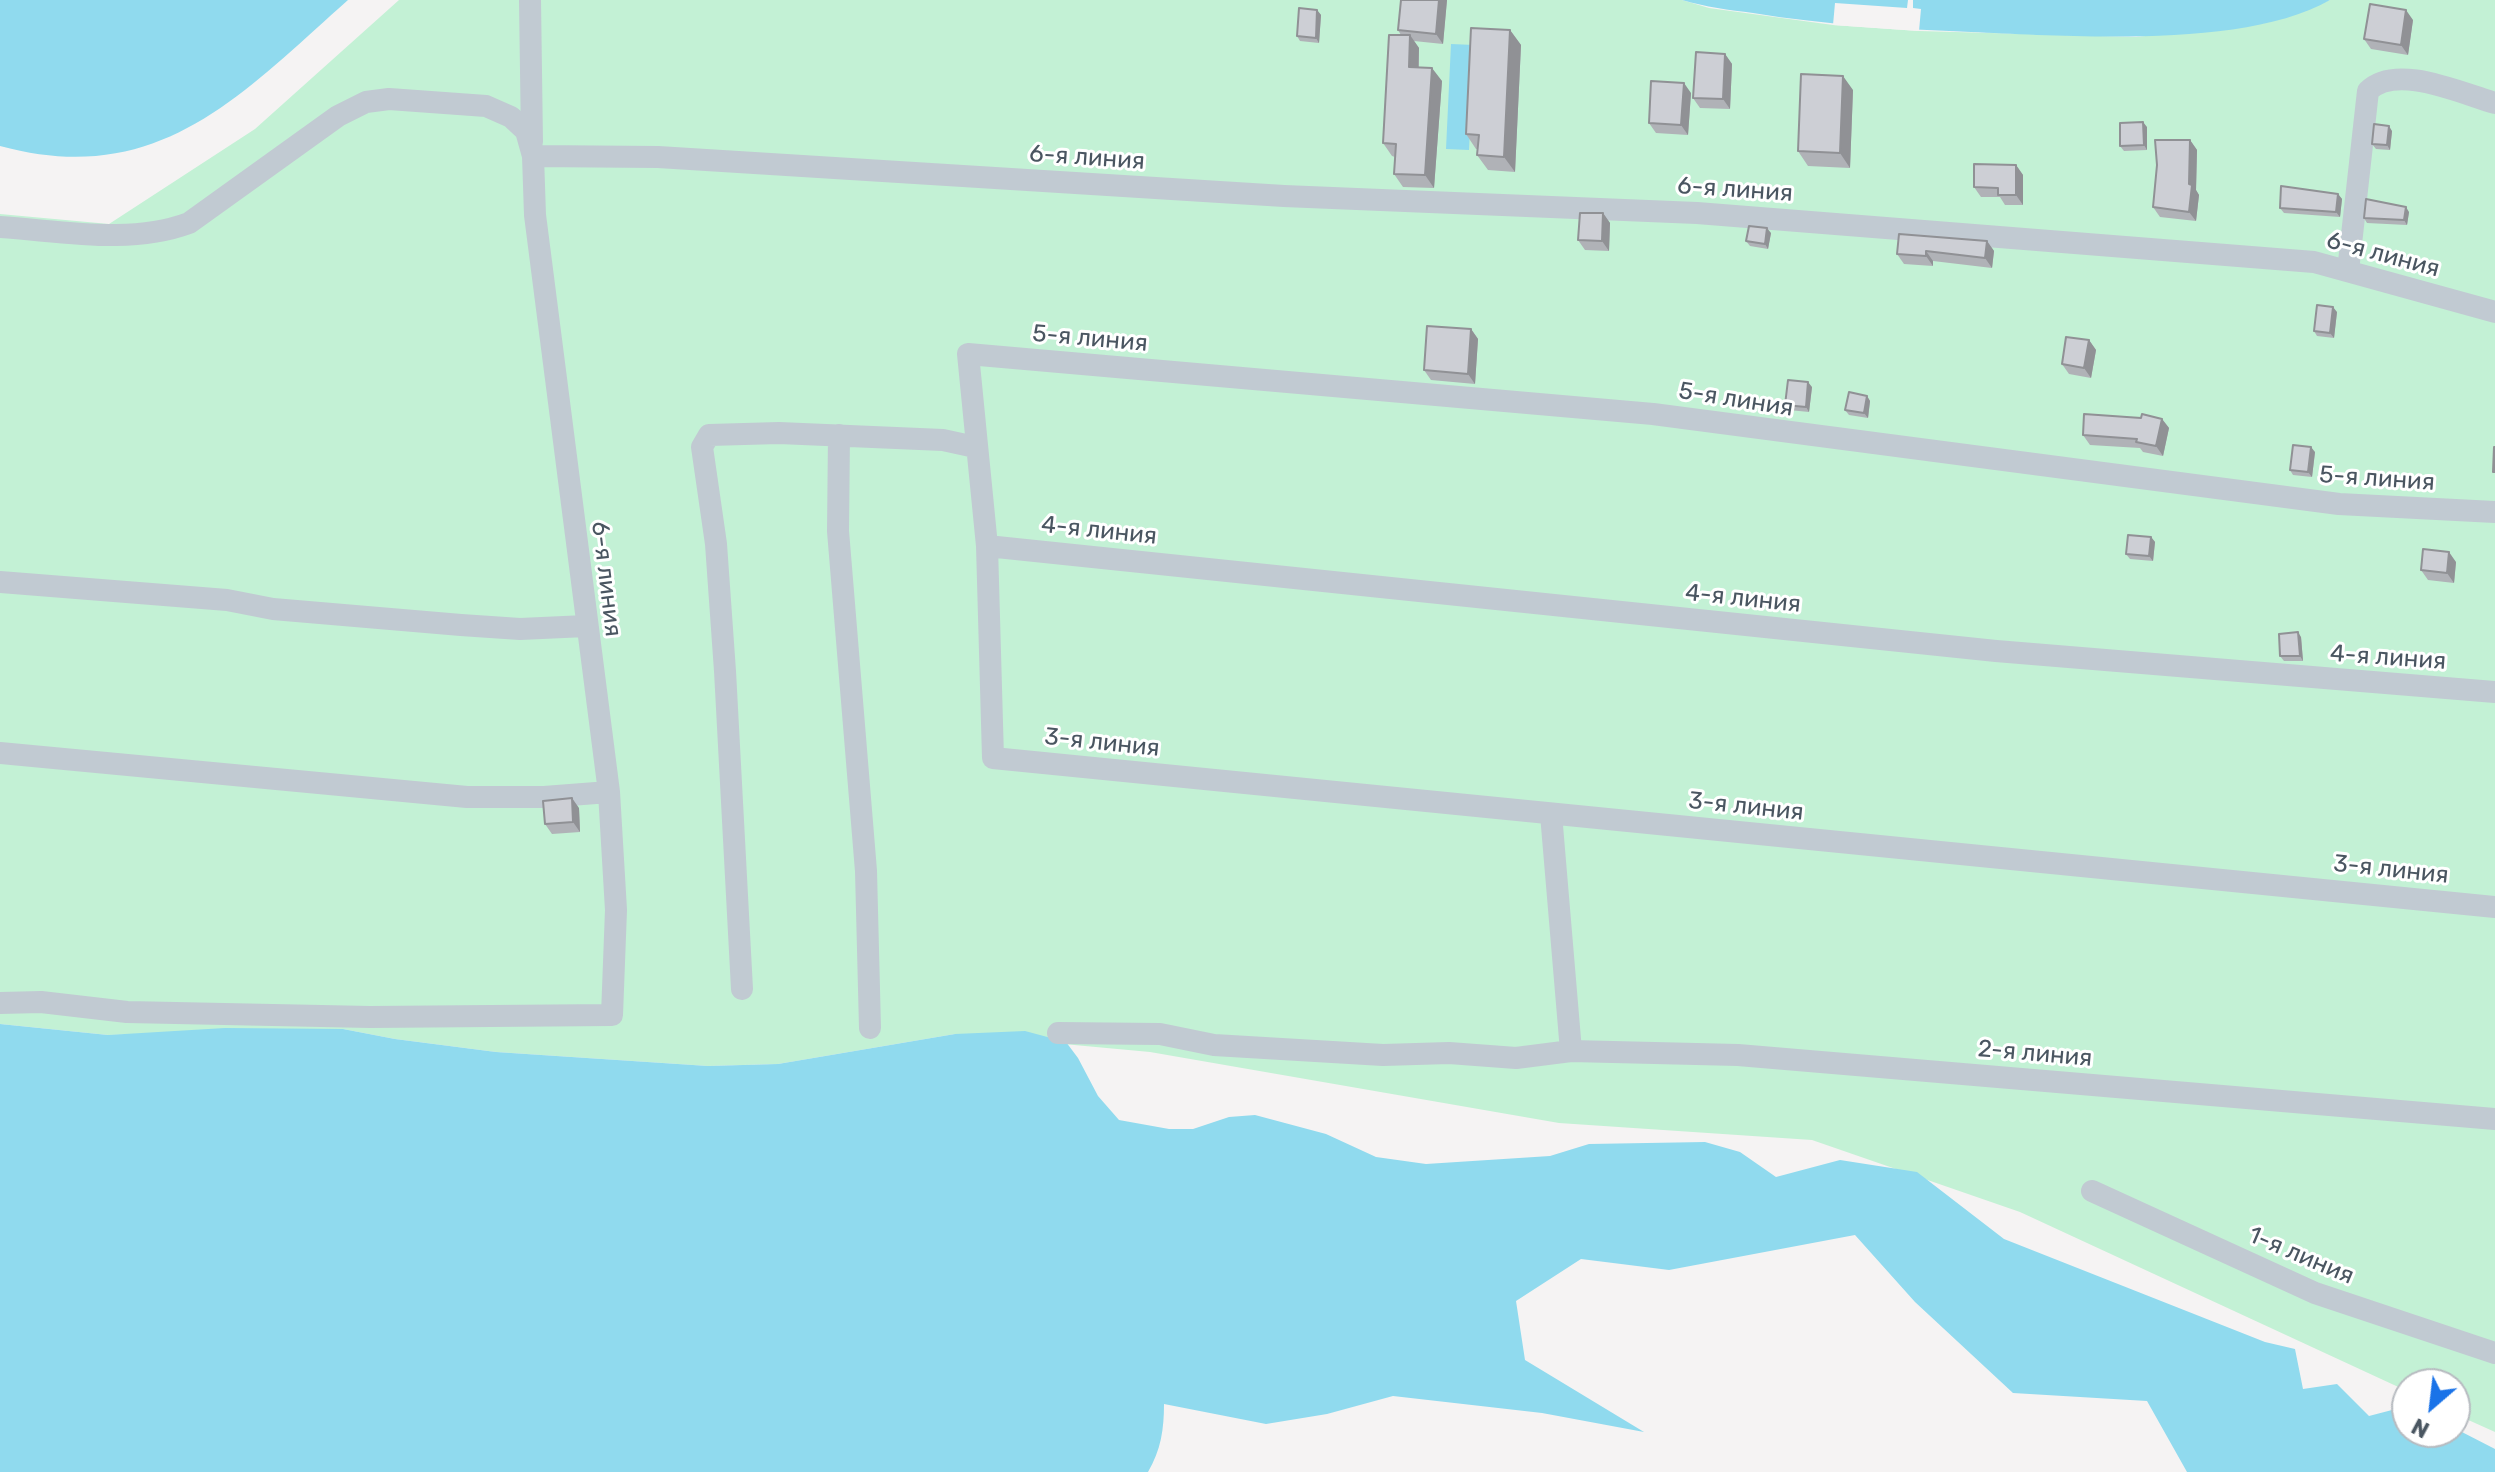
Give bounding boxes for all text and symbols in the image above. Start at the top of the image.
street label: 6-я линия [1028,140,1146,176]
street label: 6-я линия [1676,172,1794,208]
street label: 6-я линия [2323,226,2443,284]
street label: 5-я линия [1031,320,1149,358]
street label: 5-я линия [1677,377,1795,423]
street label: 5-я линия [2318,461,2436,497]
street label: 4-я линия [1040,511,1158,551]
street label: 6-я линия [585,520,627,638]
street label: 4-я линия [1684,579,1802,619]
street label: 4-я линия [2329,640,2447,676]
street label: 3-я линия [1043,723,1161,763]
street label: 3-я линия [1687,787,1805,827]
street label: 3-я линия [2332,850,2450,890]
street label: 2-я линия [1976,1035,2094,1073]
street label: 1-я линия [2244,1221,2358,1291]
north arrow [2391,1368,2471,1448]
text: N [2407,1412,2434,1444]

